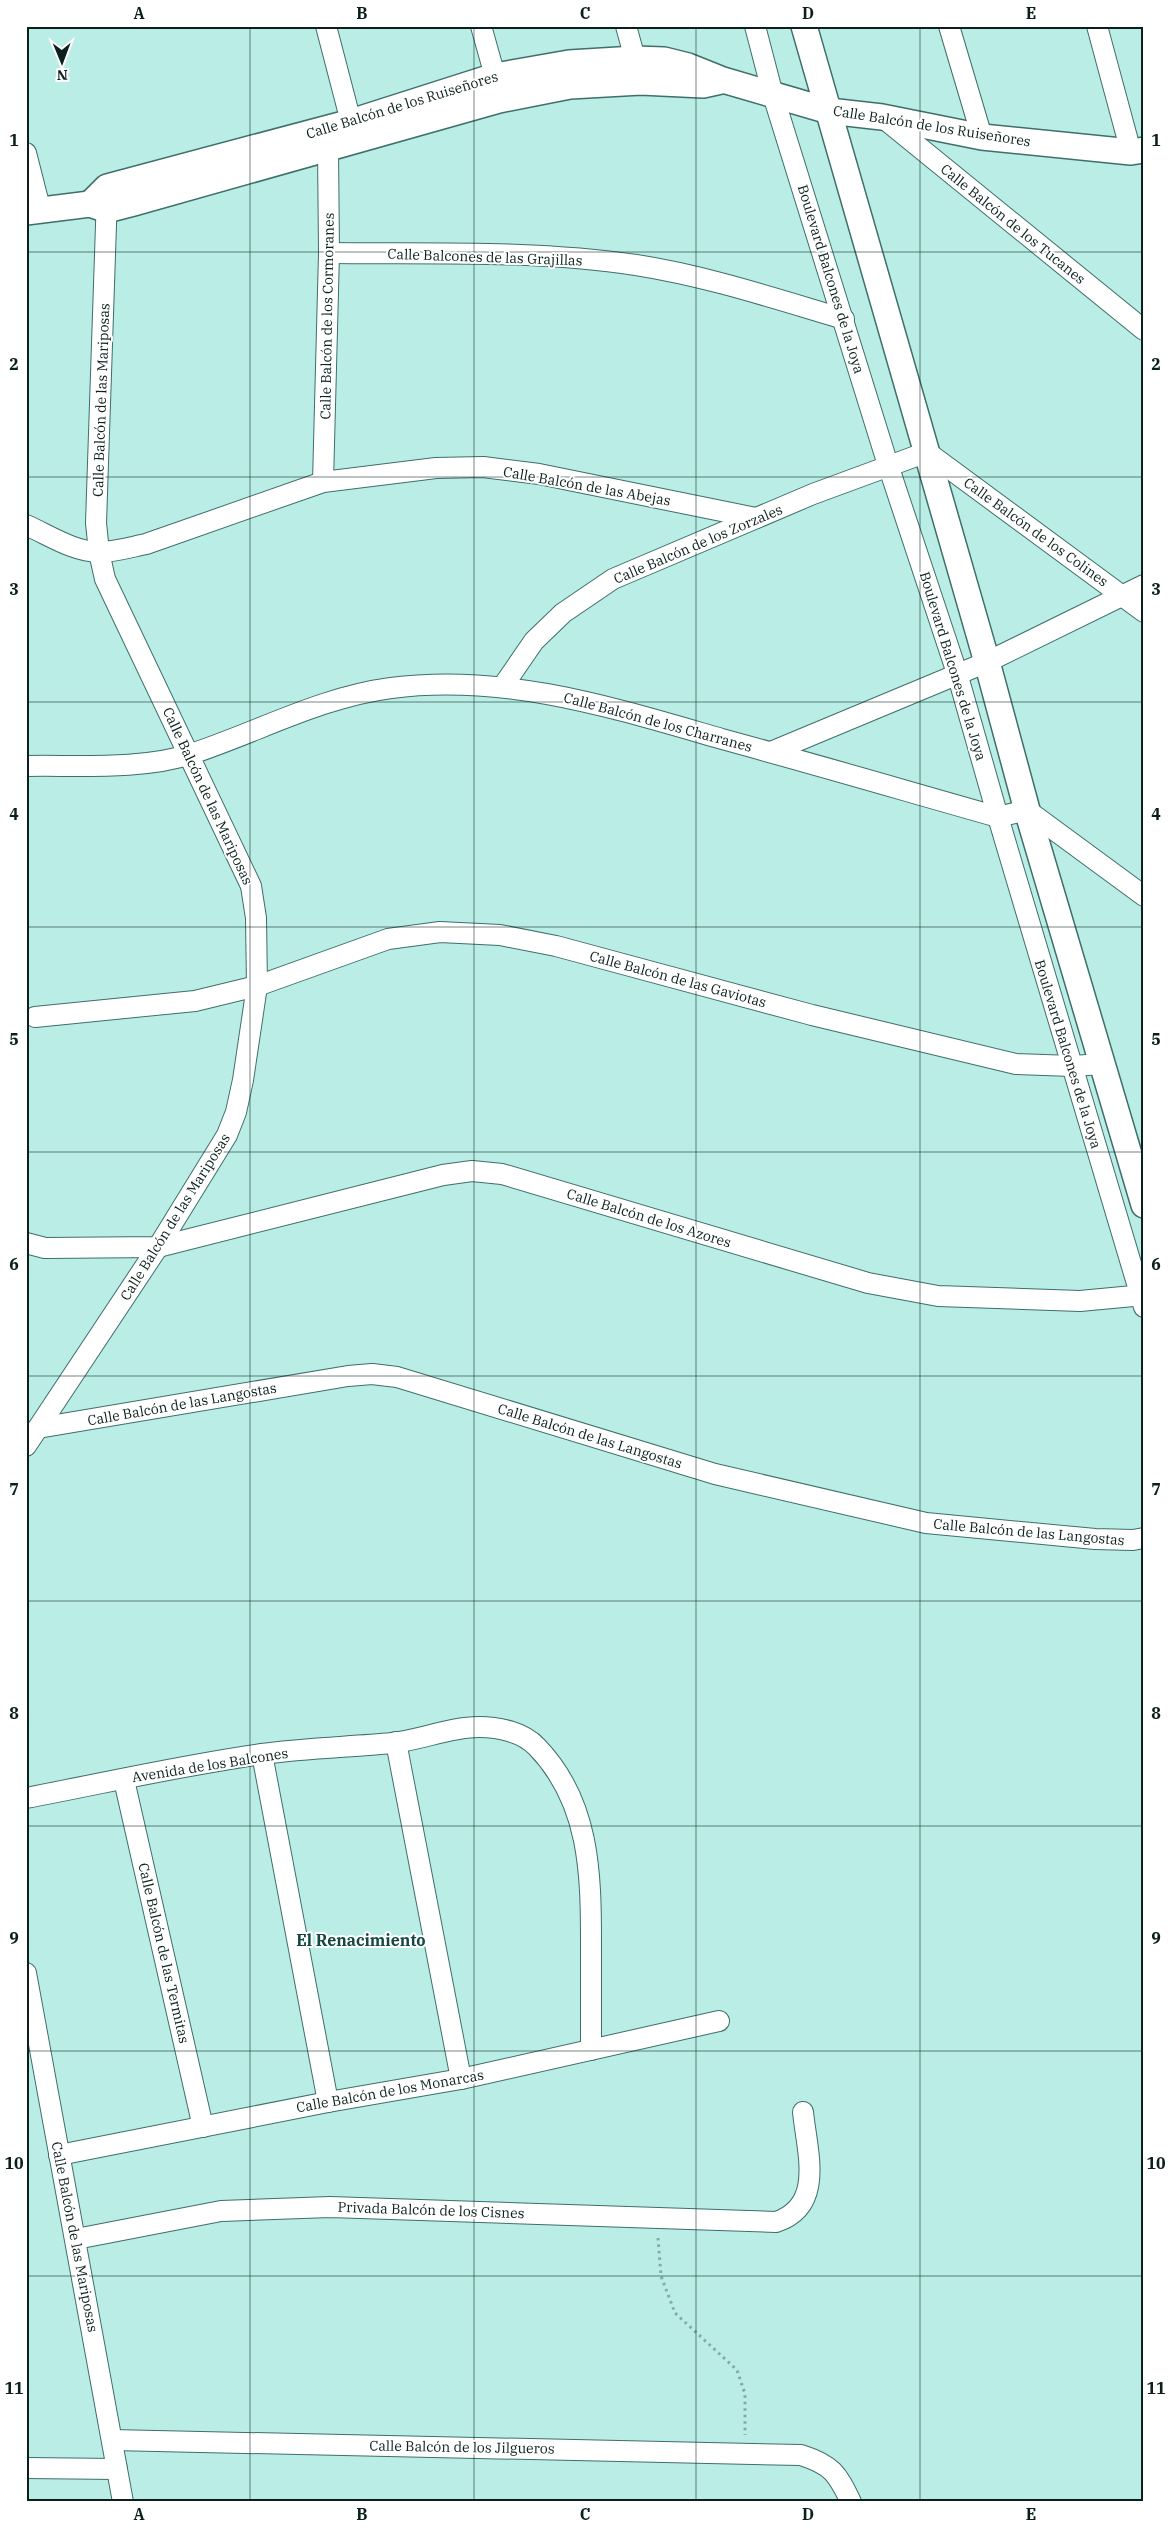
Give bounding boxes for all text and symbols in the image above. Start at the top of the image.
text: A [133,3,145,23]
text: B [356,3,368,23]
text: C [580,3,590,23]
text: D [802,3,814,23]
text: E [1026,3,1036,23]
north arrow [38,38,88,88]
text: N [57,66,68,84]
street label: Calle Balcón de los Ruiseñores [304,67,500,143]
street label: Calle Balcón de los Ruiseñores [832,101,1032,151]
text: 1 [9,130,19,150]
text: 1 [1151,130,1161,150]
street label: Calle Balcón de los Tucanes [937,160,1089,288]
street label: Boulevard Balcones de la Joya [794,182,868,376]
street label: Calle Balcón de los Cormoranes [316,212,338,420]
street label: Calle Balcones de las Grajillas [387,245,583,269]
street label: Calle Balcón de las Mariposas [89,303,113,497]
text: 2 [9,354,19,374]
text: 2 [1151,354,1161,374]
street label: Calle Balcón de las Abejas [502,462,672,510]
street label: Calle Balcón de los Colines [960,473,1112,591]
street label: Calle Balcón de los Zorzales [611,500,785,588]
street label: Boulevard Balcones de la Joya [916,569,990,763]
text: 3 [9,579,19,599]
text: 3 [1151,579,1161,599]
street label: Calle Balcón de los Charranes [562,688,754,756]
street label: Calle Balcón de las Mariposas [159,704,257,888]
text: 4 [9,804,19,824]
text: 4 [1151,804,1161,824]
street label: Calle Balcón de las Gaviotas [588,947,768,1011]
street label: Boulevard Balcones de la Joya [1031,957,1105,1151]
text: 5 [9,1029,19,1049]
text: 5 [1151,1029,1161,1049]
street label: Calle Balcón de las Mariposas [116,1130,234,1304]
street label: Calle Balcón de los Azores [565,1184,733,1252]
text: 6 [9,1254,19,1274]
text: 6 [1151,1254,1161,1274]
street label: Calle Balcón de las Langostas [86,1378,278,1430]
street label: Calle Balcón de las Langostas [496,1399,685,1473]
text: 7 [9,1479,19,1499]
text: 7 [1151,1479,1161,1499]
street label: Calle Balcón de las Langostas [933,1515,1125,1549]
text: 8 [9,1703,19,1723]
text: 8 [1151,1703,1161,1723]
street label: Avenida de los Balcones [131,1744,289,1786]
street label: Calle Balcón de las Termitas [134,1861,194,2045]
text: 9 [9,1928,19,1948]
text: 9 [1151,1928,1161,1948]
district label: El Renacimiento [296,1930,426,1950]
street label: Calle Balcón de los Monarcas [295,2066,485,2116]
street label: Calle Balcón de las Mariposas [48,2140,102,2334]
text: 10 [4,2153,24,2173]
text: 10 [1146,2153,1166,2173]
street label: Privada Balcón de los Cisnes [337,2198,525,2222]
text: 11 [4,2378,24,2398]
text: 11 [1146,2378,1166,2398]
street label: Calle Balcón de los Jilgueros [369,2436,555,2458]
text: A [133,2504,145,2524]
text: B [356,2504,368,2524]
text: C [580,2504,590,2524]
text: D [802,2504,814,2524]
text: E [1026,2504,1036,2524]

